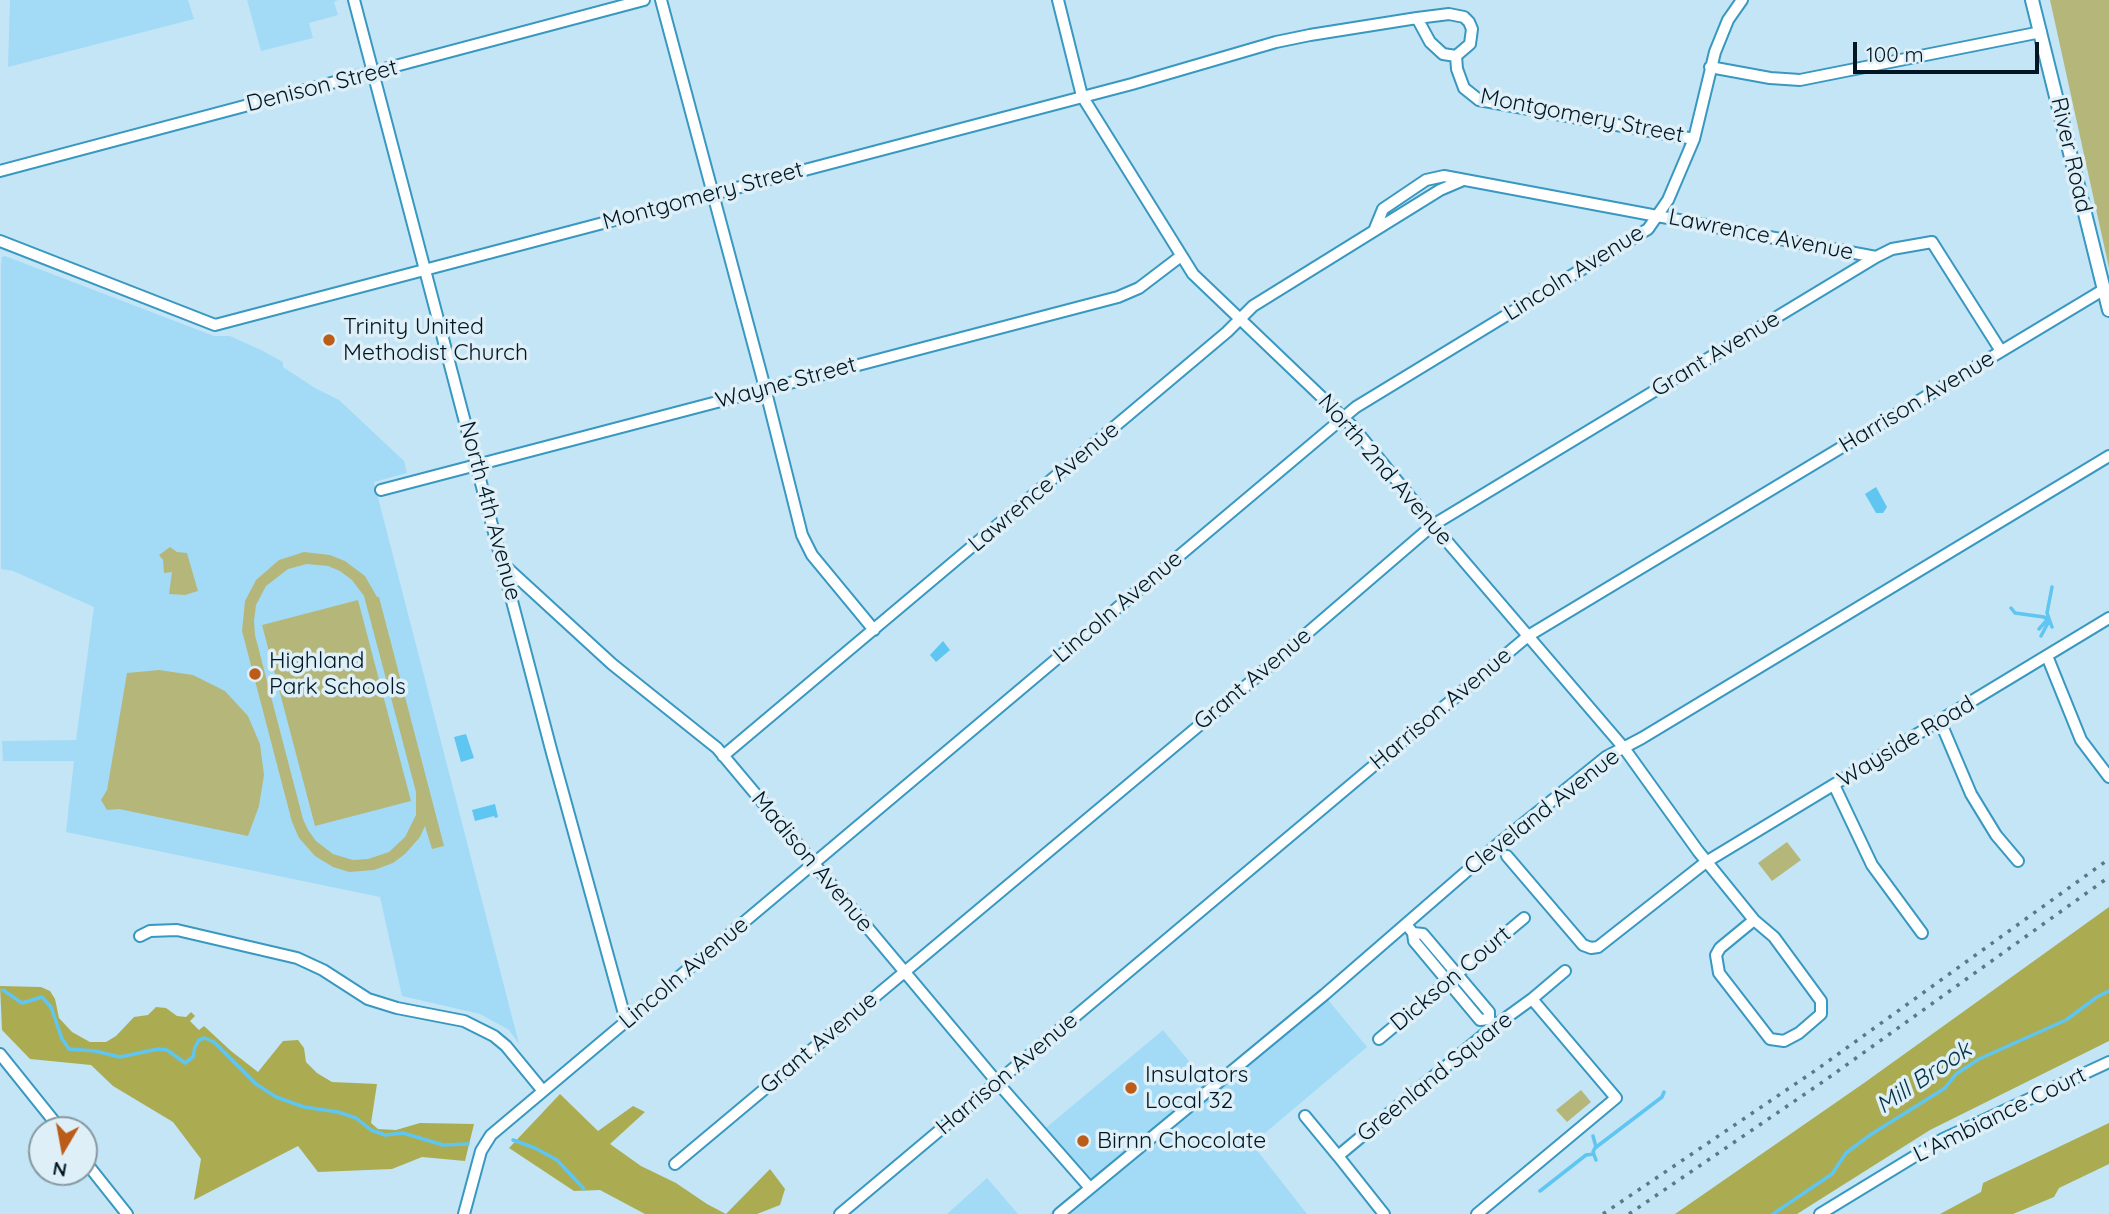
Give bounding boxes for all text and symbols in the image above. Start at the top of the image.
scale bar [1857,28,2042,72]
text: 100 m [1866,41,1924,67]
street label: Denison Street [243,54,401,118]
street label: Montgomery Street [1478,83,1686,149]
street label: River Road [2044,95,2098,215]
street label: Montgomery Street [600,156,806,236]
street label: Lawrence Avenue [1666,204,1856,266]
street label: Lincoln Avenue [1499,219,1649,327]
street label: Grant Avenue [1647,305,1785,403]
place label: Trinity United Methodist Church [343,313,528,367]
marker: Trinity United Methodist Church [321,332,337,348]
street label: Harrison Avenue [1834,345,2000,459]
street label: Wayne Street [713,351,859,415]
street label: North 2nd Avenue [1312,389,1458,551]
street label: Lawrence Avenue [963,416,1125,558]
street label: North 4th Avenue [453,418,527,604]
street label: Lincoln Avenue [1048,545,1188,669]
street label: Grant Avenue [1189,622,1317,736]
street label: Harrison Avenue [1365,642,1517,776]
place label: Highland Park Schools [269,647,406,701]
marker: Highland Park Schools [247,666,263,682]
street label: Wayside Road [1833,690,1979,794]
street label: Cleveland Avenue [1459,743,1625,881]
street label: Madison Avenue [745,786,879,938]
street label: Lincoln Avenue [614,911,754,1035]
street label: Dickson Court [1385,921,1517,1037]
street label: Grant Avenue [755,986,883,1100]
street label: Greenland Square [1352,1006,1518,1148]
street label: Harrison Avenue [931,1007,1083,1141]
water label: Mill Brook [1871,1036,1977,1120]
place label: Insulators Local 32 [1145,1061,1248,1115]
street label: L'Ambiance Court [1909,1061,2091,1169]
marker: Insulators Local 32 [1123,1080,1139,1096]
north arrow [28,1116,98,1186]
place label: Birnn Chocolate [1097,1127,1266,1155]
marker: Birnn Chocolate [1075,1133,1091,1149]
text: N [51,1157,69,1183]

